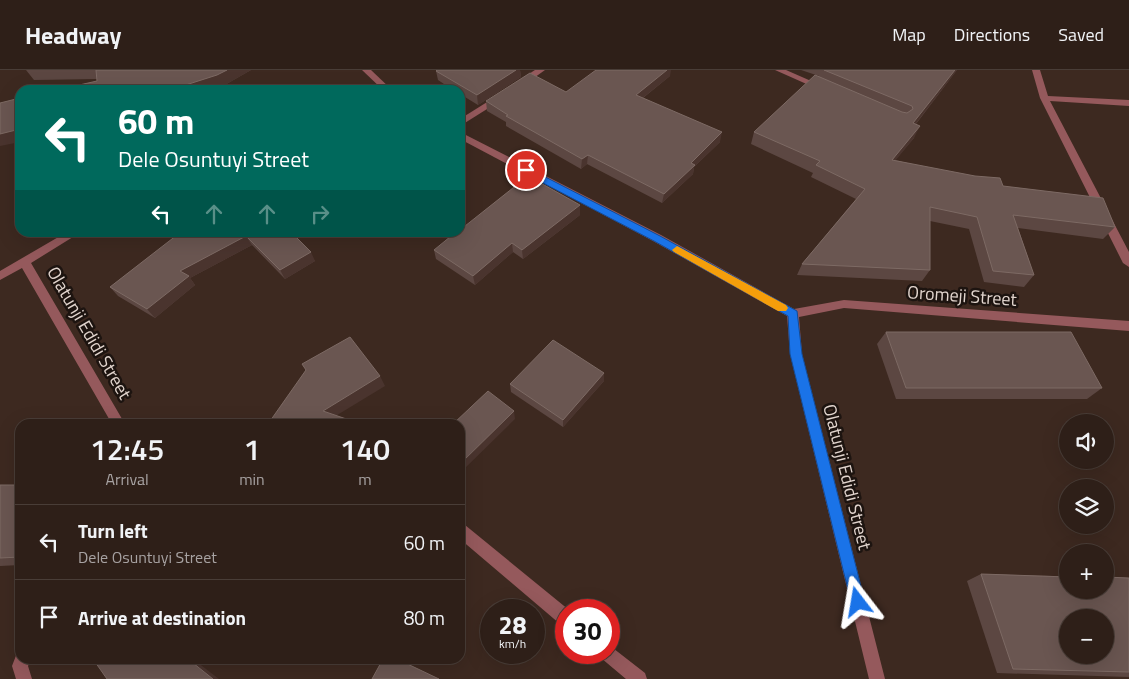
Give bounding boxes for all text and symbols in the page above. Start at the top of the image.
text: Headway [25,17,121,53]
text: Map [892,21,926,48]
text: Directions [954,21,1030,48]
text: Saved [1058,21,1104,48]
text: 60 m [118,94,194,148]
icon: left [35,105,100,170]
text: Dele Osuntuyi Street [118,142,309,176]
pin [505,149,547,191]
icon: arrive [512,156,540,184]
icon: left [147,200,175,228]
icon: ahead [200,200,228,228]
icon: ahead [253,200,281,228]
icon: right [306,200,334,228]
street label: Olatunji Edidi Street [40,261,139,405]
street label: Oromeji Street [906,278,1018,313]
street label: Olatunji Edidi Street [816,401,879,553]
map controls [1059,414,1114,664]
button: sound [1059,414,1114,469]
text: 12:45 [90,426,164,472]
text: 1 [244,426,260,472]
text: 140 [340,426,390,472]
text: Arrival [105,467,149,491]
text: min [239,467,265,491]
text: m [358,467,372,491]
button: layers [1059,479,1114,534]
text: Turn left [78,516,148,545]
icon: left [35,528,63,556]
text: 60 m [404,528,445,557]
button: + [1059,544,1114,599]
text: Dele Osuntuyi Street [78,545,217,569]
position arrow [831,575,883,627]
speed limit sign: 30 [555,599,620,664]
icon: arrive [35,603,63,631]
text: Arrive at destination [78,603,246,632]
text: 80 m [404,603,445,632]
text: 28 [498,606,527,644]
button: − [1059,609,1114,664]
text: km/h [499,634,526,653]

